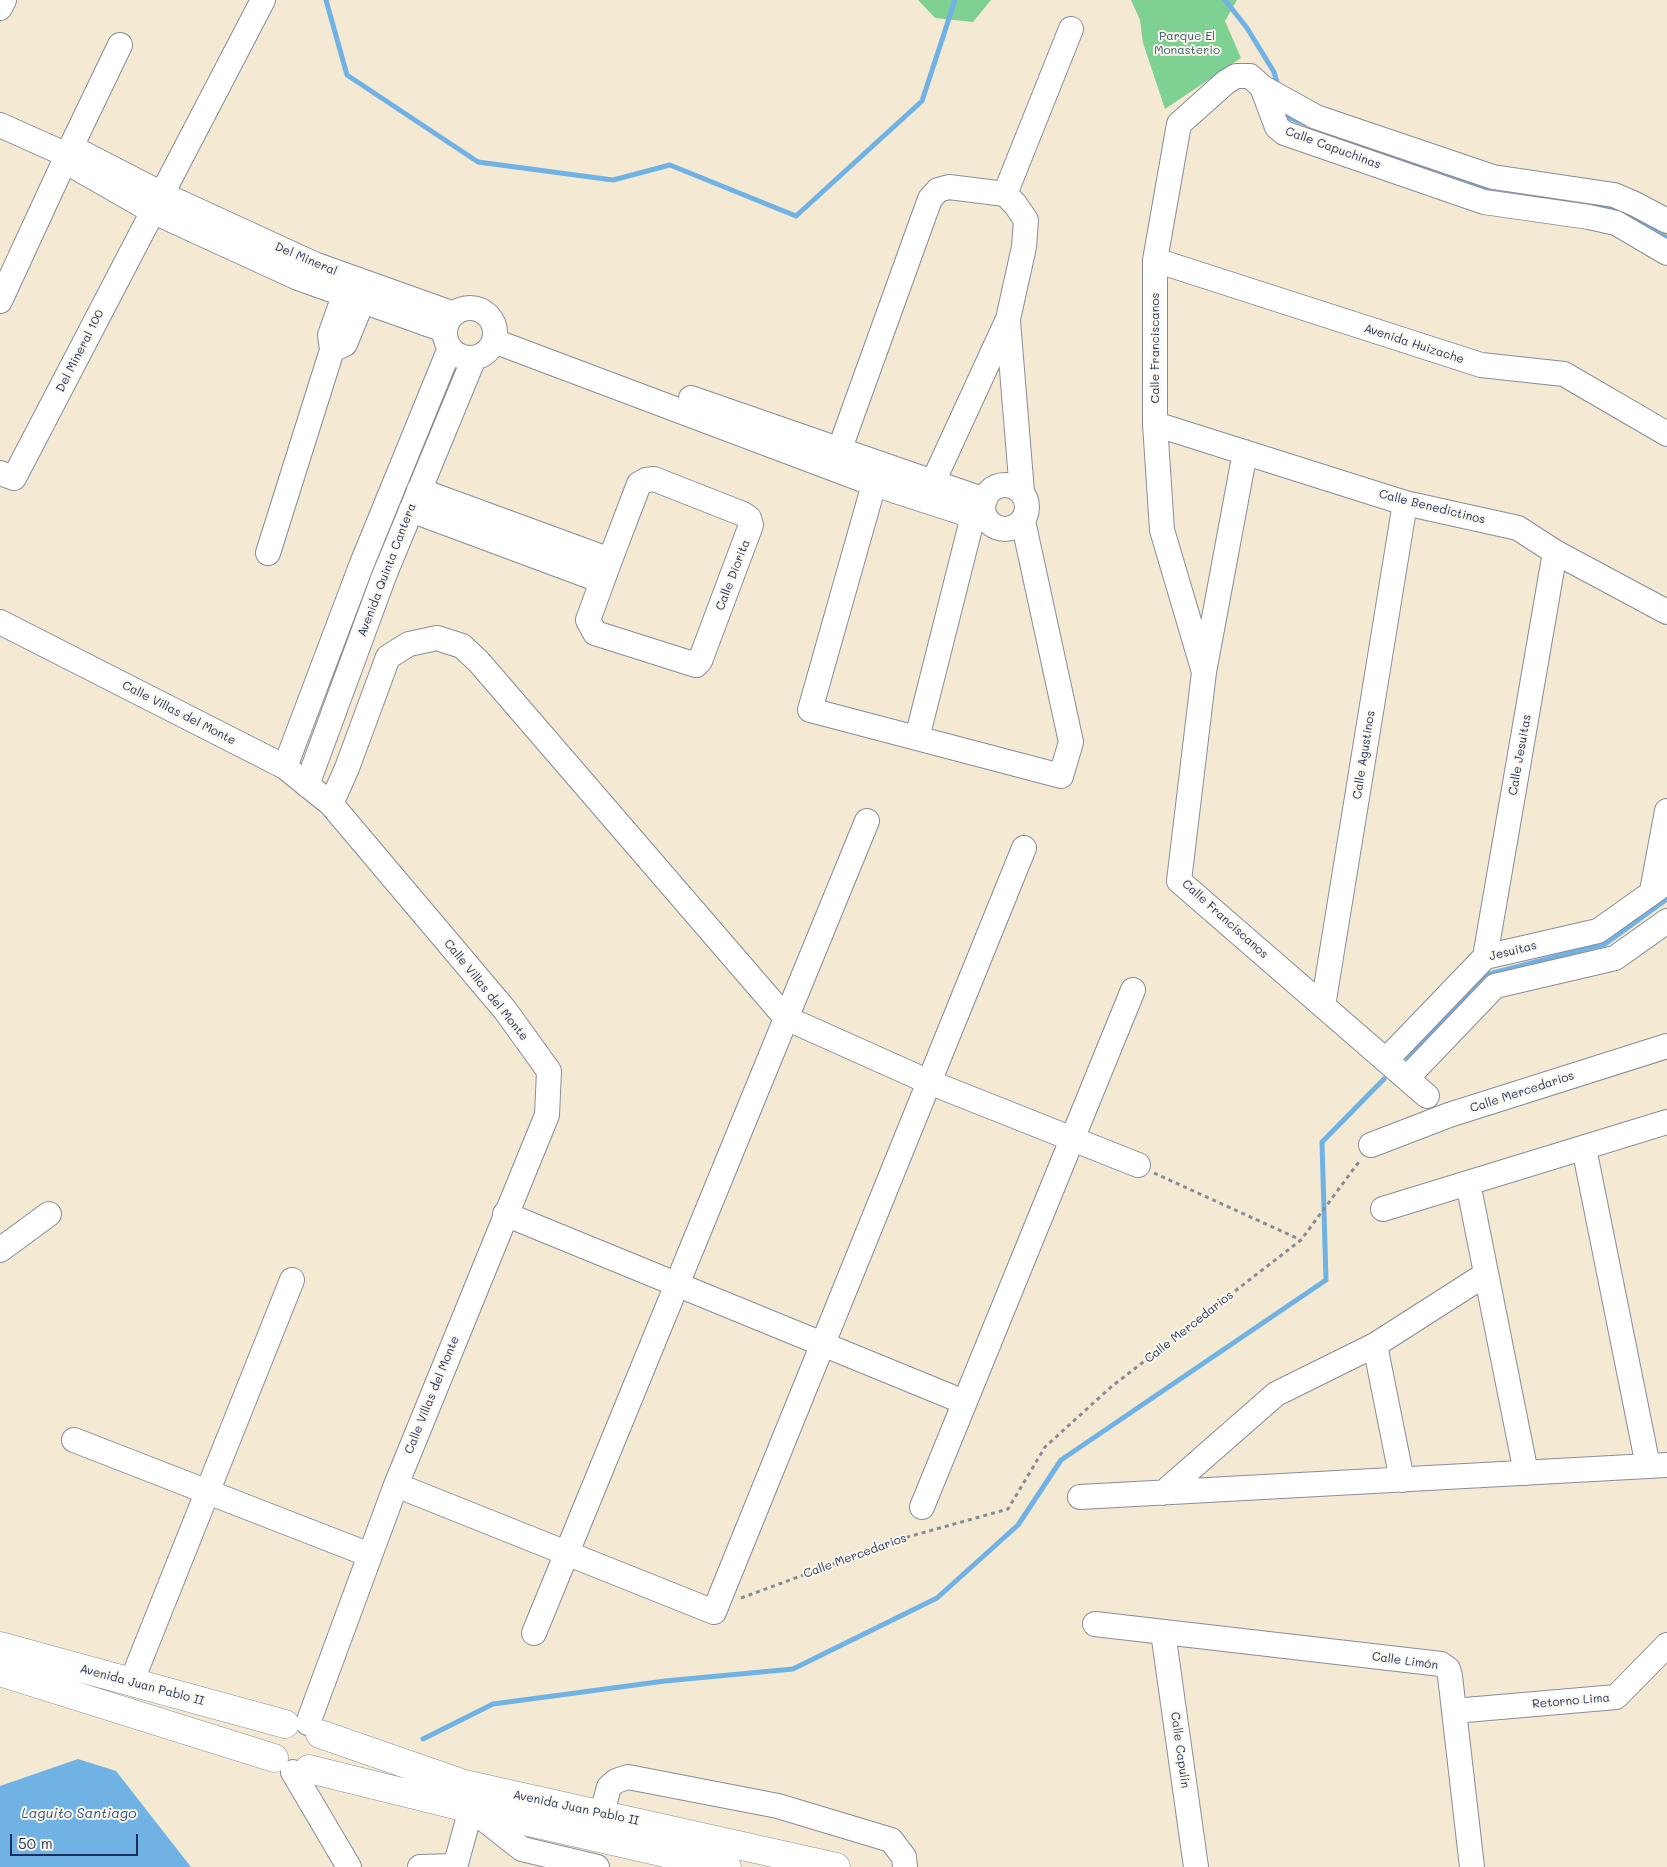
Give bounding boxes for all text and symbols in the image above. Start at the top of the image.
park label: Parque El Monasterio [1154,29,1220,57]
street label: Calle Capuchinas [1283,124,1383,172]
street label: Del Mineral [273,239,339,279]
street label: Calle Franciscanos [1148,293,1162,403]
street label: Del Mineral 100 [53,307,107,395]
street label: Avenida Huizache [1362,321,1466,367]
street label: Calle Benedictinos [1377,487,1487,527]
street label: Avenida Quinta Cantera [355,501,419,639]
street label: Calle Diorita [713,537,753,613]
street label: Calle Villas del Monte [120,678,238,748]
street label: Calle Agustinos [1350,710,1378,800]
street label: Calle Jesuitas [1506,713,1534,797]
street label: Calle Franciscanos [1179,877,1271,961]
street label: Calle Villas del Monte [441,937,531,1043]
street label: Jesuitas [1488,938,1538,964]
street label: Calle Mercedarios [1468,1068,1576,1116]
street label: Calle Mercedarios [1142,1288,1236,1366]
street label: Calle Villas del Monte [402,1334,462,1456]
street label: Calle Mercedarios [802,1531,908,1581]
street label: Calle Limón [1371,1649,1439,1673]
street label: Avenida Juan Pablo II [78,1661,206,1709]
street label: Retorno Lima [1531,1690,1611,1712]
street label: Calle Capulín [1168,1711,1192,1789]
street label: Avenida Juan Pablo II [512,1788,640,1828]
water label: Laguito Santiago [21,1806,137,1822]
scale bar [12,1824,140,1856]
text: 50 m [18,1833,53,1853]

